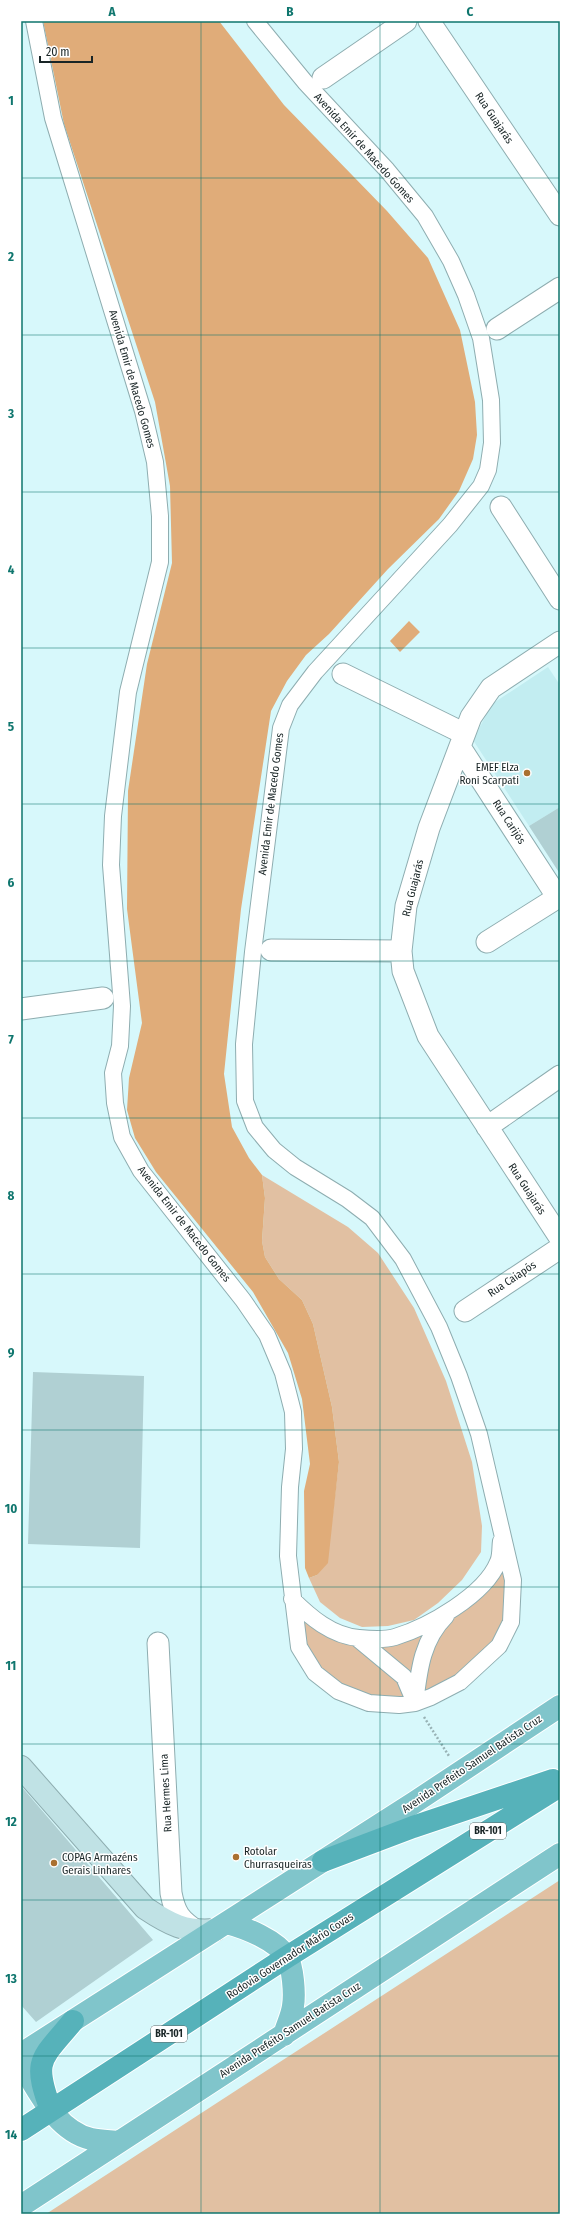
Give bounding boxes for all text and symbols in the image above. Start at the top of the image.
text: A [107,4,116,19]
text: B [286,4,294,19]
text: C [467,4,474,19]
scale bar [40,38,92,64]
text: 20 m [46,45,70,59]
street label: Avenida Emir de Macedo Gomes [311,90,417,206]
street label: Rua Guajarás [472,90,516,146]
text: 1 [8,93,14,108]
text: 2 [7,249,14,264]
street label: Avenida Emir de Macedo Gomes [106,308,158,450]
text: 3 [7,406,14,421]
text: 4 [8,562,15,577]
text: 5 [8,719,14,734]
street label: Avenida Emir de Macedo Gomes [256,732,286,876]
place label: EMEF Elza Roni Scarpati [459,761,519,787]
marker: EMEF Elza Roni Scarpati [522,768,532,778]
street label: Rua Carijós [490,797,528,847]
street label: Rua Guajarás [400,858,426,918]
text: 6 [8,875,15,890]
text: 7 [8,1032,14,1047]
street label: Rua Guajarás [506,1161,549,1217]
street label: Avenida Emir de Macedo Gomes [135,1164,233,1285]
text: 8 [8,1188,15,1203]
street label: Rua Caiapós [486,1258,539,1300]
text: 9 [8,1345,15,1360]
text: 10 [5,1501,17,1516]
text: 11 [6,1658,16,1673]
street label: Avenida Prefeito Samuel Batista Cruz [400,1712,545,1816]
street label: Rua Hermes Lima [157,1754,175,1832]
text: 12 [5,1814,17,1829]
road number: BR-101 [470,1823,506,1839]
place label: Rotolar Churrasqueiras [244,1845,312,1871]
place label: COPAG Armazéns Gerais Linhares [62,1851,138,1877]
marker: Rotolar Churrasqueiras [231,1852,241,1862]
marker: COPAG Armazéns Gerais Linhares [49,1858,59,1868]
street label: Rodovia Governador Mário Covas [224,1910,356,2002]
text: 13 [5,1971,17,1986]
street label: Avenida Prefeito Samuel Batista Cruz [217,1979,364,2081]
road number: BR-101 [151,2026,187,2042]
text: 14 [5,2127,17,2142]

